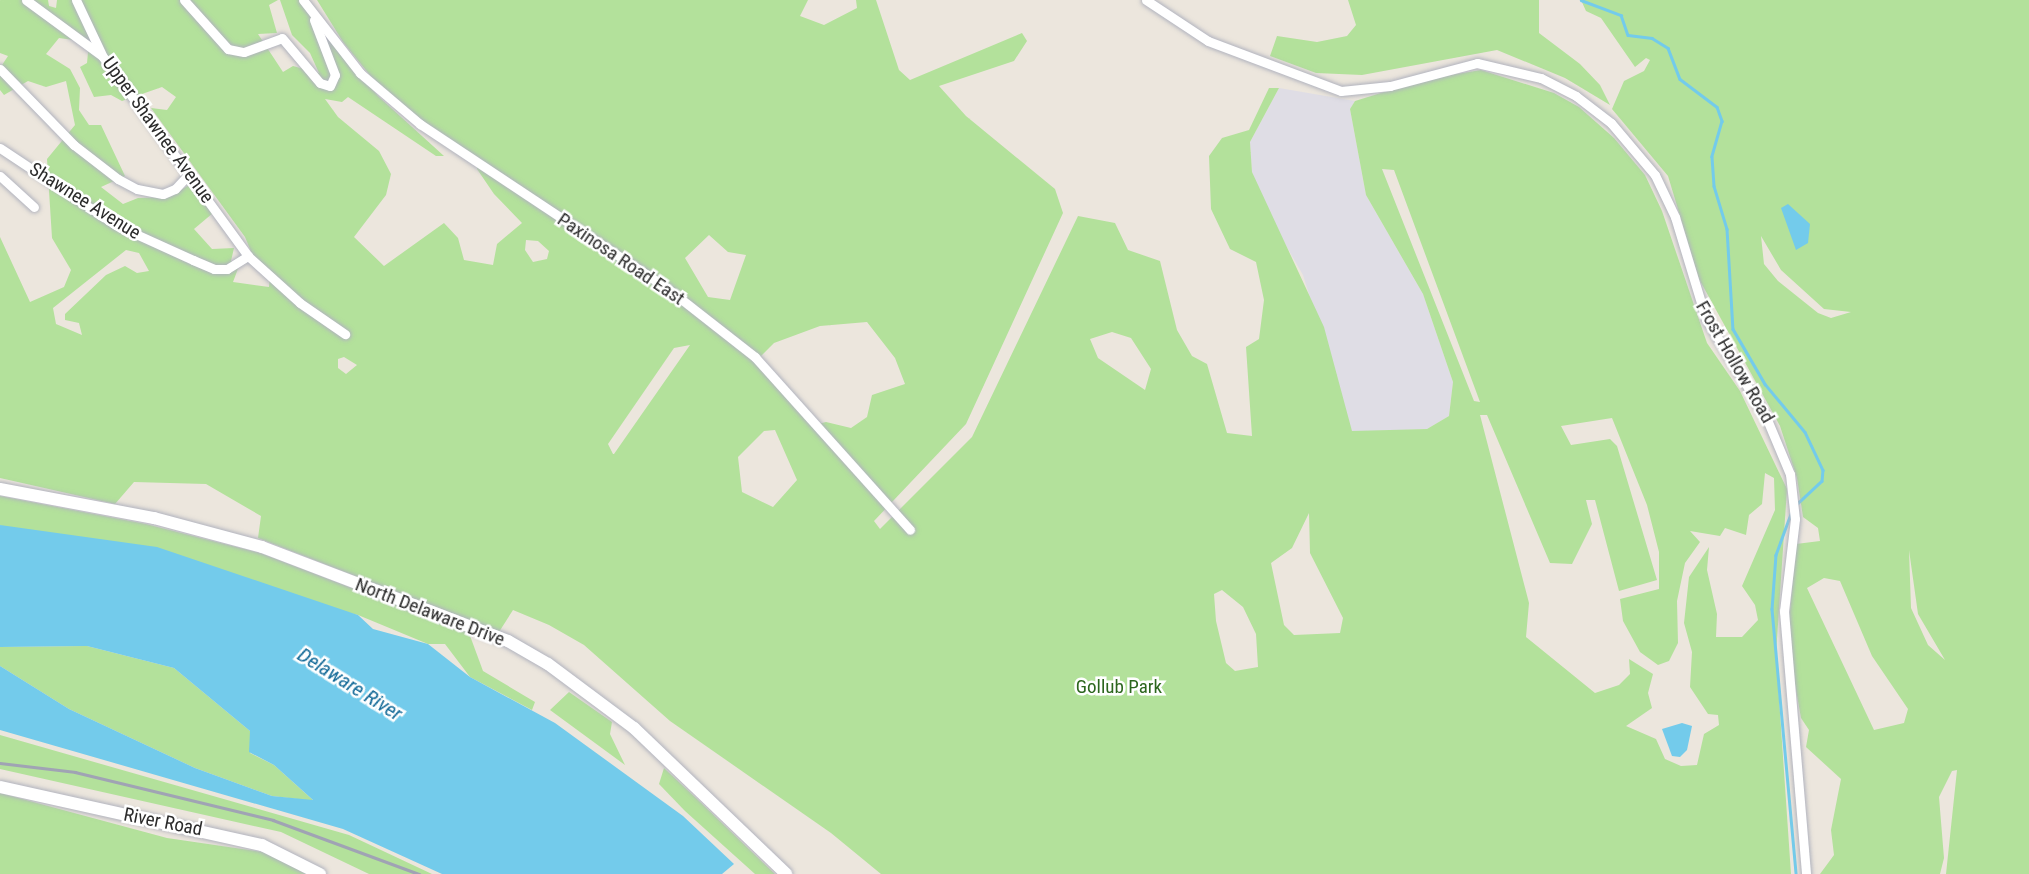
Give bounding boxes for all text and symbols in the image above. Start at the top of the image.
street label: Upper Shawnee Avenue [97,53,219,207]
street label: Shawnee Avenue [25,158,145,244]
street label: Paxinosa Road East [553,208,689,310]
street label: Frost Hollow Road [1691,297,1779,427]
street label: North Delaware Drive [352,573,508,651]
water label: Delaware River [293,642,407,726]
park label: Gollub Park [1076,676,1162,698]
street label: River Road [122,803,204,841]

